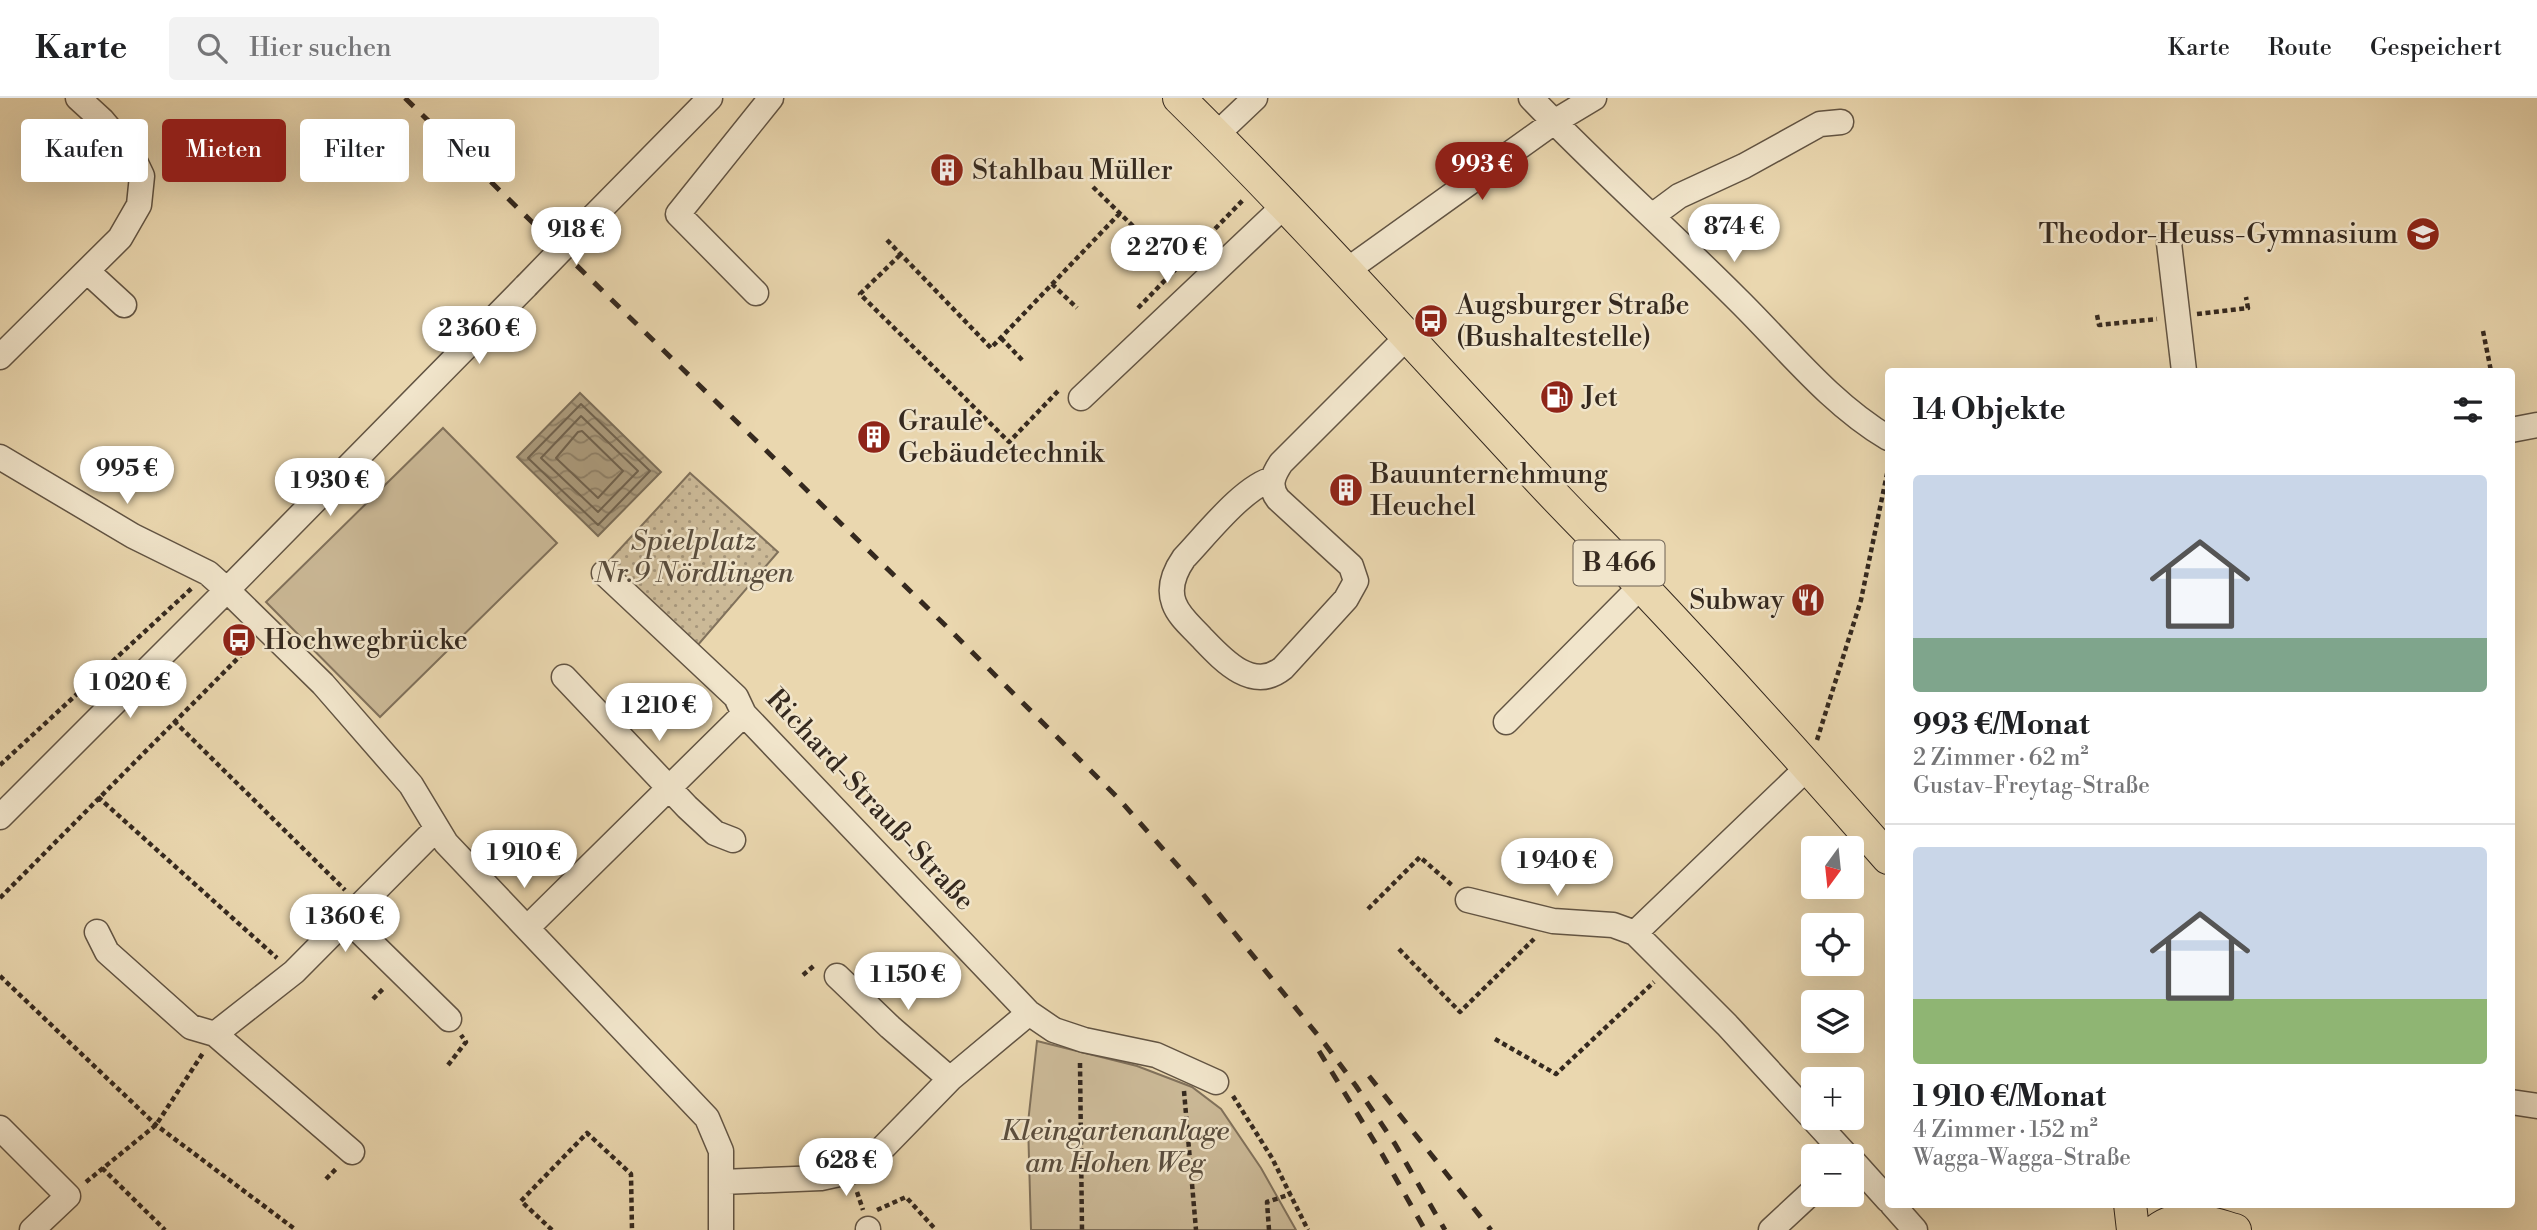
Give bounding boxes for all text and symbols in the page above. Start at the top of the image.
search box [169,17,659,80]
text: Karte [35,28,127,69]
icon: search [193,29,231,67]
text: Hier suchen [249,32,392,64]
text: Karte [2168,33,2230,63]
text: Route [2268,33,2332,63]
text: Gespeichert [2370,33,2502,63]
chip: Kaufen [21,119,148,182]
chip: Mieten [162,119,286,182]
chip: Filter [300,119,409,182]
chip: Neu [423,119,515,182]
pin: 993 € [1433,142,1531,202]
building icon: Stahlbau Müller [928,151,966,189]
text: 993 € [1451,151,1513,179]
place label: Stahlbau Müller [972,153,1173,188]
pin: 874 € [1685,204,1783,264]
pin: 918 € [527,208,625,267]
text: 874 € [1704,213,1764,241]
school or university icon: Theodor-Heuss-Gymnasium [2404,215,2442,253]
text: 918 € [547,216,605,244]
place label: Theodor-Heuss-Gymnasium [2039,217,2398,252]
pin: 2 270 € [1102,226,1232,285]
text: 2 270 € [1127,234,1207,262]
place label: Augsburger Straße (Bushaltestelle) [1455,288,1690,355]
bus stop icon: Augsburger Straße (Bushaltestelle) [1412,302,1450,340]
pin: 2 360 € [414,306,544,366]
text: 2 360 € [438,315,520,343]
fuel station icon: Jet [1538,378,1576,416]
place label: Jet [1581,380,1618,415]
text: 14 Objekte [1913,391,2066,429]
icon: filters [2449,391,2487,429]
place label: Graule Gebäudetechnik [898,404,1105,471]
building icon: Graule Gebäudetechnik [855,418,893,456]
pin: 995 € [78,446,176,506]
text: 995 € [96,455,158,483]
place label: Bauunternehmung Heuchel [1369,457,1609,524]
pin: 1 930 € [265,458,395,518]
text: 1 930 € [291,467,369,495]
building icon: Bauunternehmung Heuchel [1327,471,1365,509]
icon: home [2137,521,2263,647]
park label: Spielplatz Nr.9 Nördlingen [593,524,794,591]
road number: B 466 [1574,540,1664,586]
restaurant icon: Subway [1789,581,1827,619]
place label: Subway [1689,583,1784,618]
bus stop icon: Hochwegbrücke [220,621,258,659]
place label: Hochwegbrücke [264,623,468,658]
pin: 1 020 € [65,660,195,720]
text: 1 020 € [90,669,170,697]
street label: Richard-Strauß-Straße [758,682,982,918]
pin: 1 210 € [594,684,724,743]
text: 1 210 € [621,692,697,720]
text: 993 €/Monat [1913,706,2090,744]
text: 2 Zimmer · 62 m² [1913,744,2089,772]
text: Gustav-Freytag-Straße [1913,772,2150,800]
pin: 1 910 € [459,830,589,890]
north arrow [1801,836,1864,900]
map controls [1801,836,1864,1207]
pin: 1 940 € [1492,838,1622,898]
text: 1 910 € [487,839,561,867]
text: 1 940 € [1517,847,1597,875]
icon: home [2137,893,2263,1019]
pin: 1 360 € [280,894,410,954]
text: 1 360 € [306,903,384,931]
button: locate [1801,913,1864,976]
pin: 1 150 € [843,953,973,1012]
text: 1 150 € [870,961,946,989]
button: layers [1801,990,1864,1053]
button: + [1801,1067,1864,1130]
text: 1 910 €/Monat [1913,1078,2106,1116]
park label: Kleingartenanlage am Hohen Weg [1001,1114,1229,1181]
text: 4 Zimmer · 152 m² [1913,1116,2098,1144]
pin: 628 € [797,1138,895,1198]
button: − [1801,1144,1864,1207]
text: Wagga-Wagga-Straße [1913,1144,2131,1172]
text: 628 € [815,1147,877,1175]

